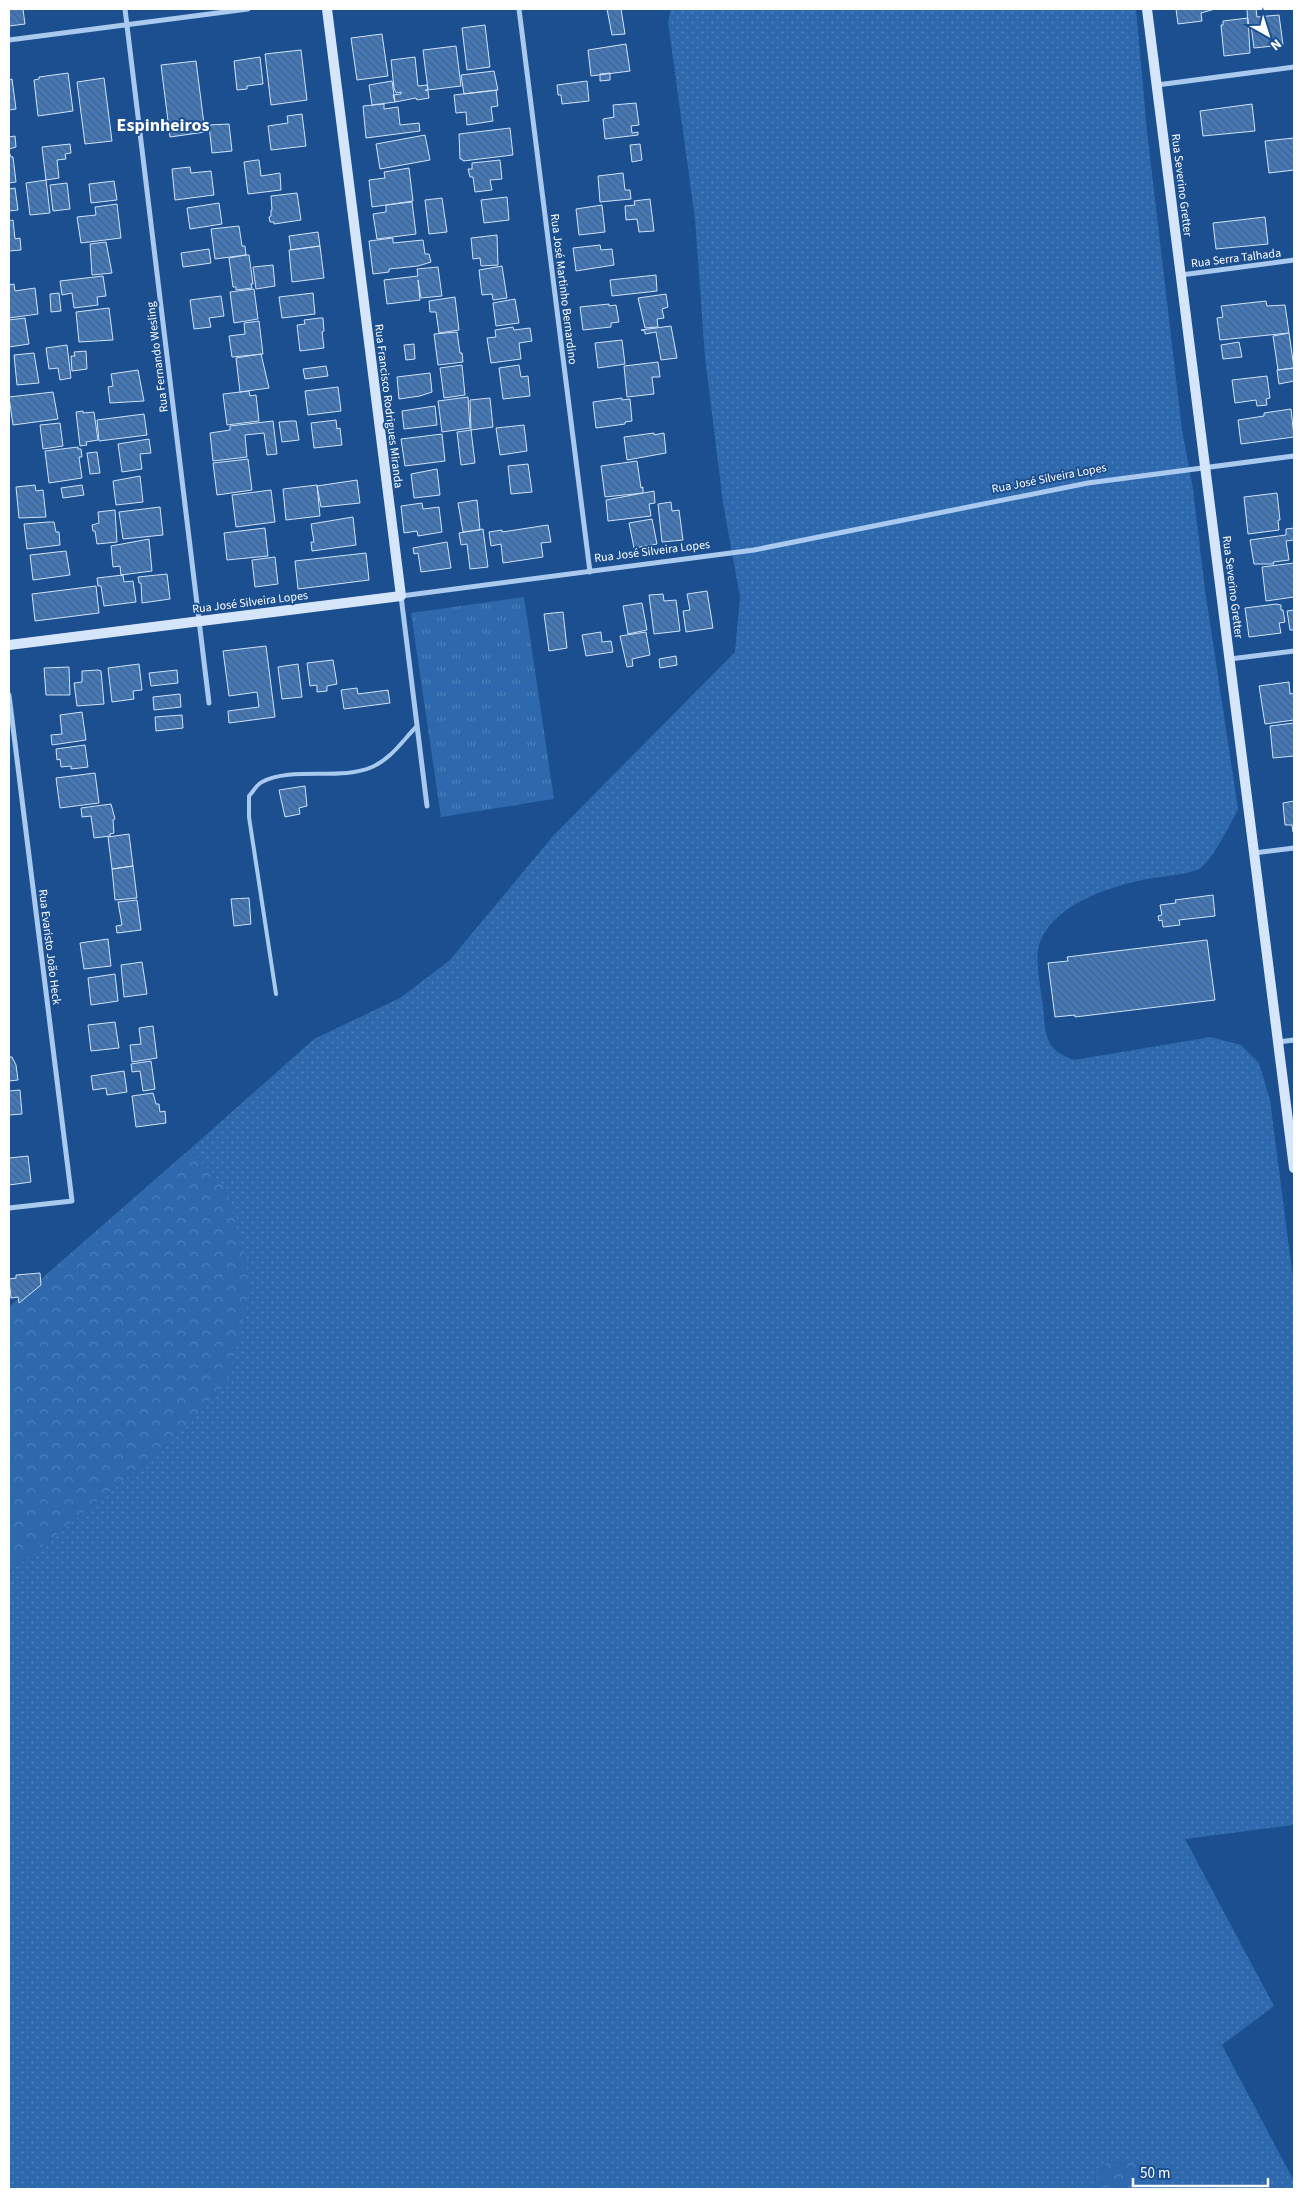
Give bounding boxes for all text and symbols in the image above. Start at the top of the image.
north arrow [1243,10,1293,60]
text: N [1266,34,1285,55]
district label: Espinheiros [117,113,209,138]
street label: Rua Severino Gretter [1167,133,1196,238]
street label: Rua José Martinho Bernardino [546,213,581,365]
street label: Rua Serra Talhada [1190,245,1282,272]
street label: Rua Fernando Wesling [142,301,173,413]
street label: Rua Francisco Rodrigues Miranda [370,323,407,489]
street label: Rua José Silveira Lopes [990,459,1108,498]
street label: Rua Severino Gretter [1218,535,1247,640]
street label: Rua José Silveira Lopes [593,536,711,567]
street label: Rua José Silveira Lopes [191,587,309,618]
street label: Rua Evaristo João Heck [34,888,65,1006]
scale bar [1133,2156,1268,2188]
text: 50 m [1140,2163,1170,2184]

